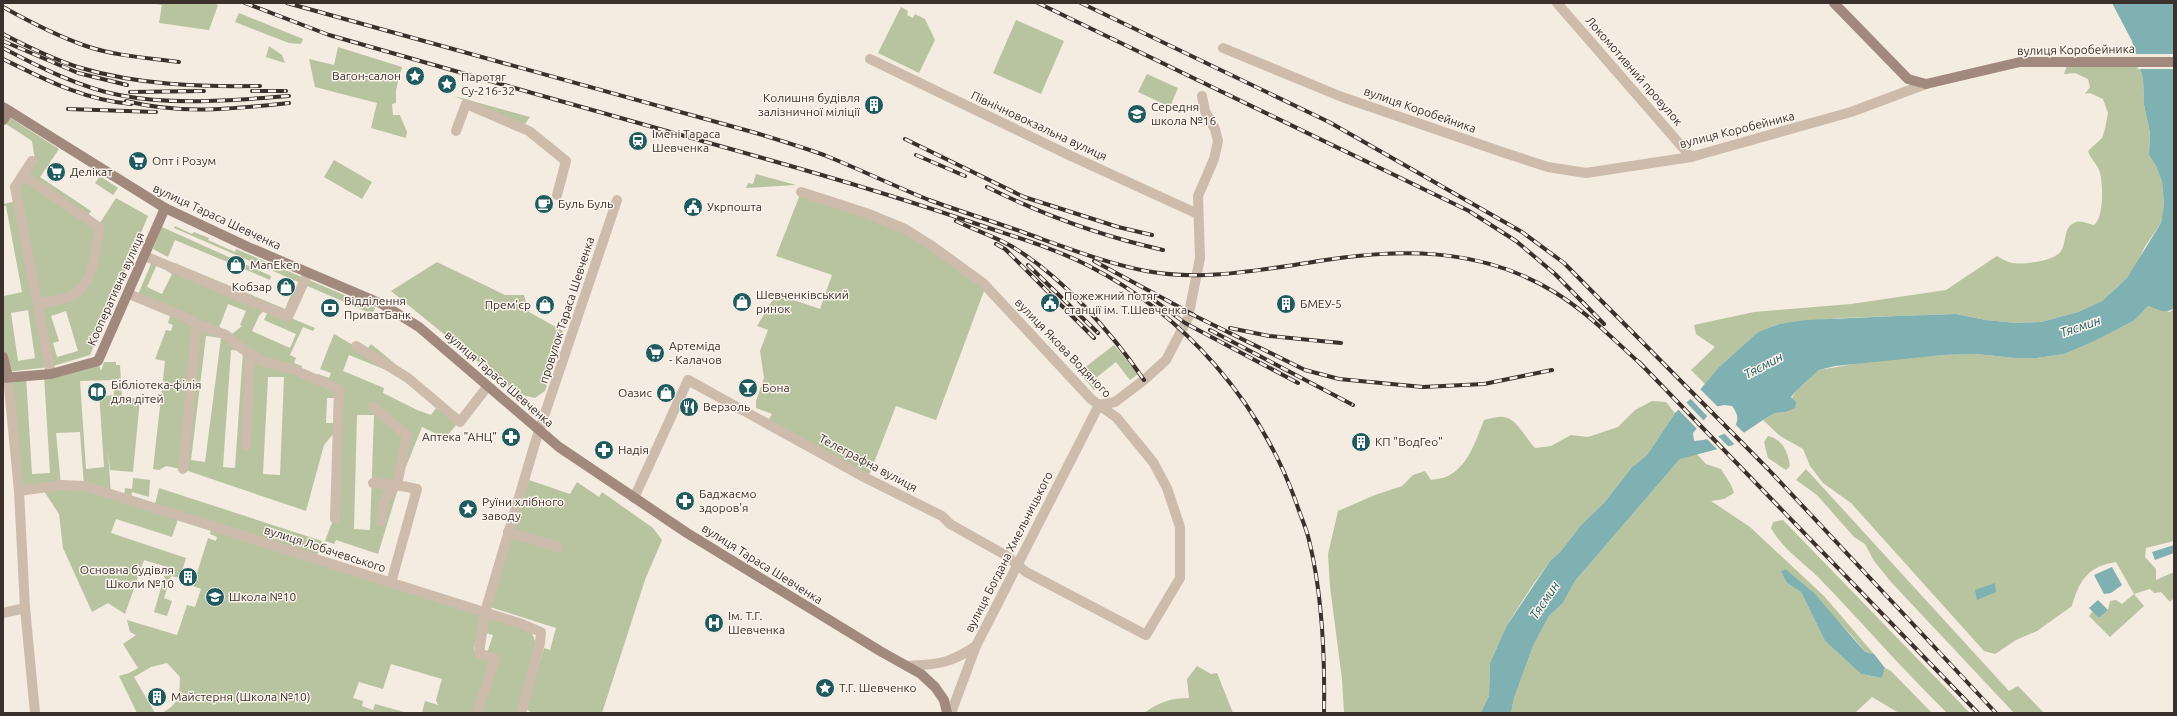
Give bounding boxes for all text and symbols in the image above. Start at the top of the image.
street label: Локомотивний провулок [1583,13,1685,128]
street label: вулиця Коробейника [2017,42,2135,57]
place icon: Вагон-салон [404,65,426,87]
place label: Вагон-салон [332,69,401,82]
place label: Паротяг Су-216-32 [461,70,515,97]
place icon: Паротяг Су-216-32 [436,73,458,95]
street label: вулиця Коробейника [1362,84,1478,135]
street label: Північновокзальна вулиця [969,88,1109,163]
place label: Колишня будівля залізничної міліції [758,91,861,118]
building icon: Колишня будівля залізничної міліції [863,94,885,116]
place label: Середня школа №16 [1151,100,1217,127]
school or university icon: Середня школа №16 [1126,103,1148,125]
street label: вулиця Коробейника [1678,109,1796,150]
place label: Імені Тараса Шевченка [652,127,720,154]
station icon: Імені Тараса Шевченка [627,130,649,152]
supermarket icon: Опт і Розум [127,150,149,172]
place label: Опт і Розум [152,154,216,167]
supermarket icon: Делікат [45,161,67,183]
place label: Делікат [70,165,113,178]
street label: вулиця Тараса Шевченка [151,181,283,252]
cafe icon: Буль Буль [533,193,555,215]
public building icon: Укрпошта [682,196,704,218]
place label: Буль Буль [558,197,613,210]
place label: Укрпошта [707,200,762,213]
street label: Кооперативна вулиця [85,230,146,347]
street label: провулок Тараса Шевченка [537,235,596,385]
shop icon: ManEken [225,254,247,276]
place label: ManEken [250,258,300,271]
shop icon: Кобзар [275,276,297,298]
place label: Кобзар [232,280,272,293]
place label: Шевченківський ринок [756,288,849,315]
place label: Пожежний потяг станції ім. Т.Шевченка [1064,289,1187,316]
shop icon: Шевченківський ринок [731,291,753,313]
public building icon: Пожежний потяг станції ім. Т.Шевченка [1039,292,1061,314]
building icon: БМЕУ-5 [1275,293,1297,315]
place label: Відділення ПриватБанк [344,294,411,321]
shop icon: Прем'єр [534,294,556,316]
street label: вулиця Якова Водяного [1013,295,1114,400]
bank icon: Відділення ПриватБанк [319,297,341,319]
place label: БМЕУ-5 [1300,297,1342,310]
place label: Прем'єр [485,298,531,311]
water label: Тясмин [2058,313,2102,339]
street label: вулиця Тараса Шевченка [442,328,556,429]
place label: Артеміда - Калачов [669,339,722,366]
supermarket icon: Артеміда - Калачов [644,342,666,364]
water label: Тясмин [1741,349,1785,381]
bar icon: Бона [737,377,759,399]
place label: Бiблiотека-фiлiя для дiтей [111,378,202,405]
library icon: Бiблiотека-фiлiя для дiтей [86,381,108,403]
place label: Бона [762,381,790,394]
shop icon: Оазис [655,382,677,404]
place label: Оазис [618,386,652,399]
restaurant icon: Верзоль [678,396,700,418]
place label: Верзоль [703,400,750,413]
pharmacy icon: Аптека "АНЦ" [500,426,522,448]
place label: Аптека "АНЦ" [422,430,497,443]
street label: Телеграфна вулиця [817,431,920,494]
building icon: КП "ВодГео" [1350,431,1372,453]
place label: КП "ВодГео" [1375,435,1443,448]
pharmacy icon: Надія [593,439,615,461]
place label: Надія [618,443,649,456]
street label: вулиця Богдана Хмельницького [962,469,1055,634]
place label: Баджаємо здоров'я [699,487,756,514]
pharmacy icon: Баджаємо здоров'я [674,490,696,512]
place label: Руїни хлібного заводу [482,495,564,522]
place icon: Руїни хлібного заводу [457,498,479,520]
street label: вулиця Тараса Шевченка [700,521,825,606]
street label: вулиця Лобачевського [263,523,388,574]
place label: Основна будівля Школи №10 [80,563,174,590]
building icon: Основна будівля Школи №10 [177,566,199,588]
water label: Тясмин [1526,579,1562,621]
school or university icon: Школа №10 [204,586,226,608]
place label: Школа №10 [229,590,297,603]
place label: Ім. Т.Г. Шевченка [728,609,785,636]
hospital icon: Ім. Т.Г. Шевченка [703,612,725,634]
place icon: Т.Г. Шевченко [814,677,836,699]
place label: Т.Г. Шевченко [839,681,917,694]
building icon: Майстерня (Школа №10) [146,686,168,708]
place label: Майстерня (Школа №10) [171,690,310,704]

